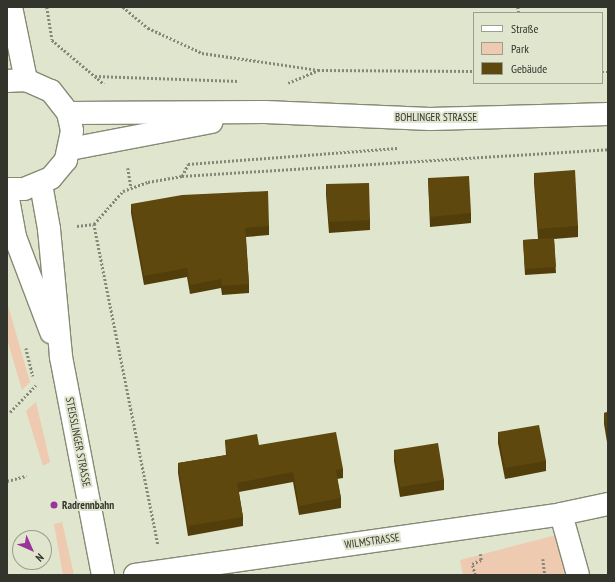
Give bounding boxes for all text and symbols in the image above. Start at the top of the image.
legend [473,12,603,84]
text: Straße [511,21,538,36]
text: Park [511,41,529,56]
text: Gebäude [511,61,547,76]
street label: BOHLINGER STRASSE [395,110,477,124]
street label: STEISSLINGER STRASSE [63,396,93,488]
place label: Radrennbahn [62,498,114,512]
marker: Radrennbahn [49,500,59,510]
north arrow [12,530,52,570]
street label: WILMSTRASSE [344,531,400,551]
text: N [33,551,47,565]

